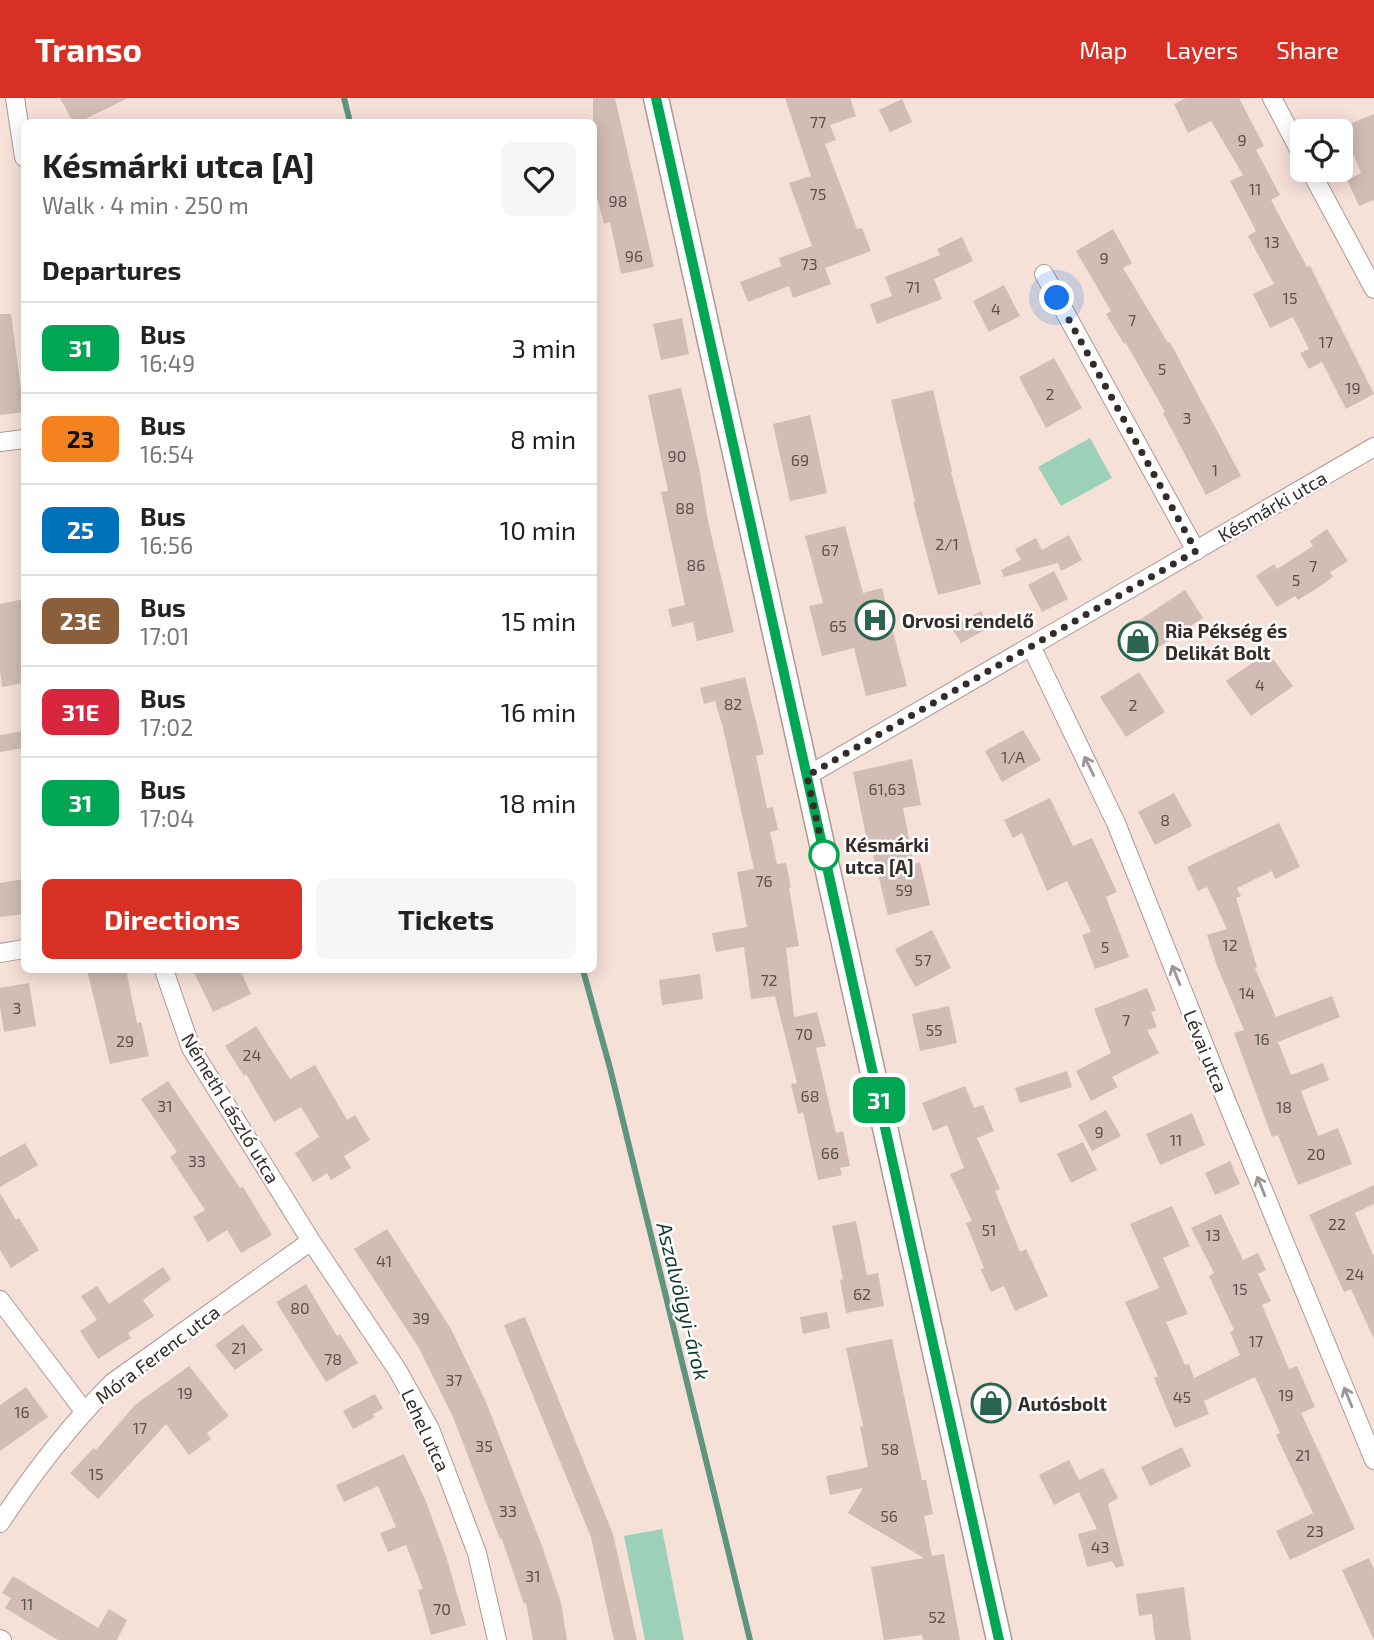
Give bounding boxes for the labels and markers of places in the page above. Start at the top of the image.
hospital icon: Orvosi rendelő [854,599,896,641]
place label: Orvosi rendelő [902,609,1034,632]
place label: Ria Pékség és Delikát Bolt [1165,619,1287,664]
shop icon: Ria Pékség és Delikát Bolt [1117,620,1159,662]
place label: Késmárki utca [A] [845,833,929,878]
marker: Késmárki utca [A] [809,840,839,870]
shop icon: Autósbolt [970,1382,1012,1424]
place label: Autósbolt [1018,1392,1107,1415]

